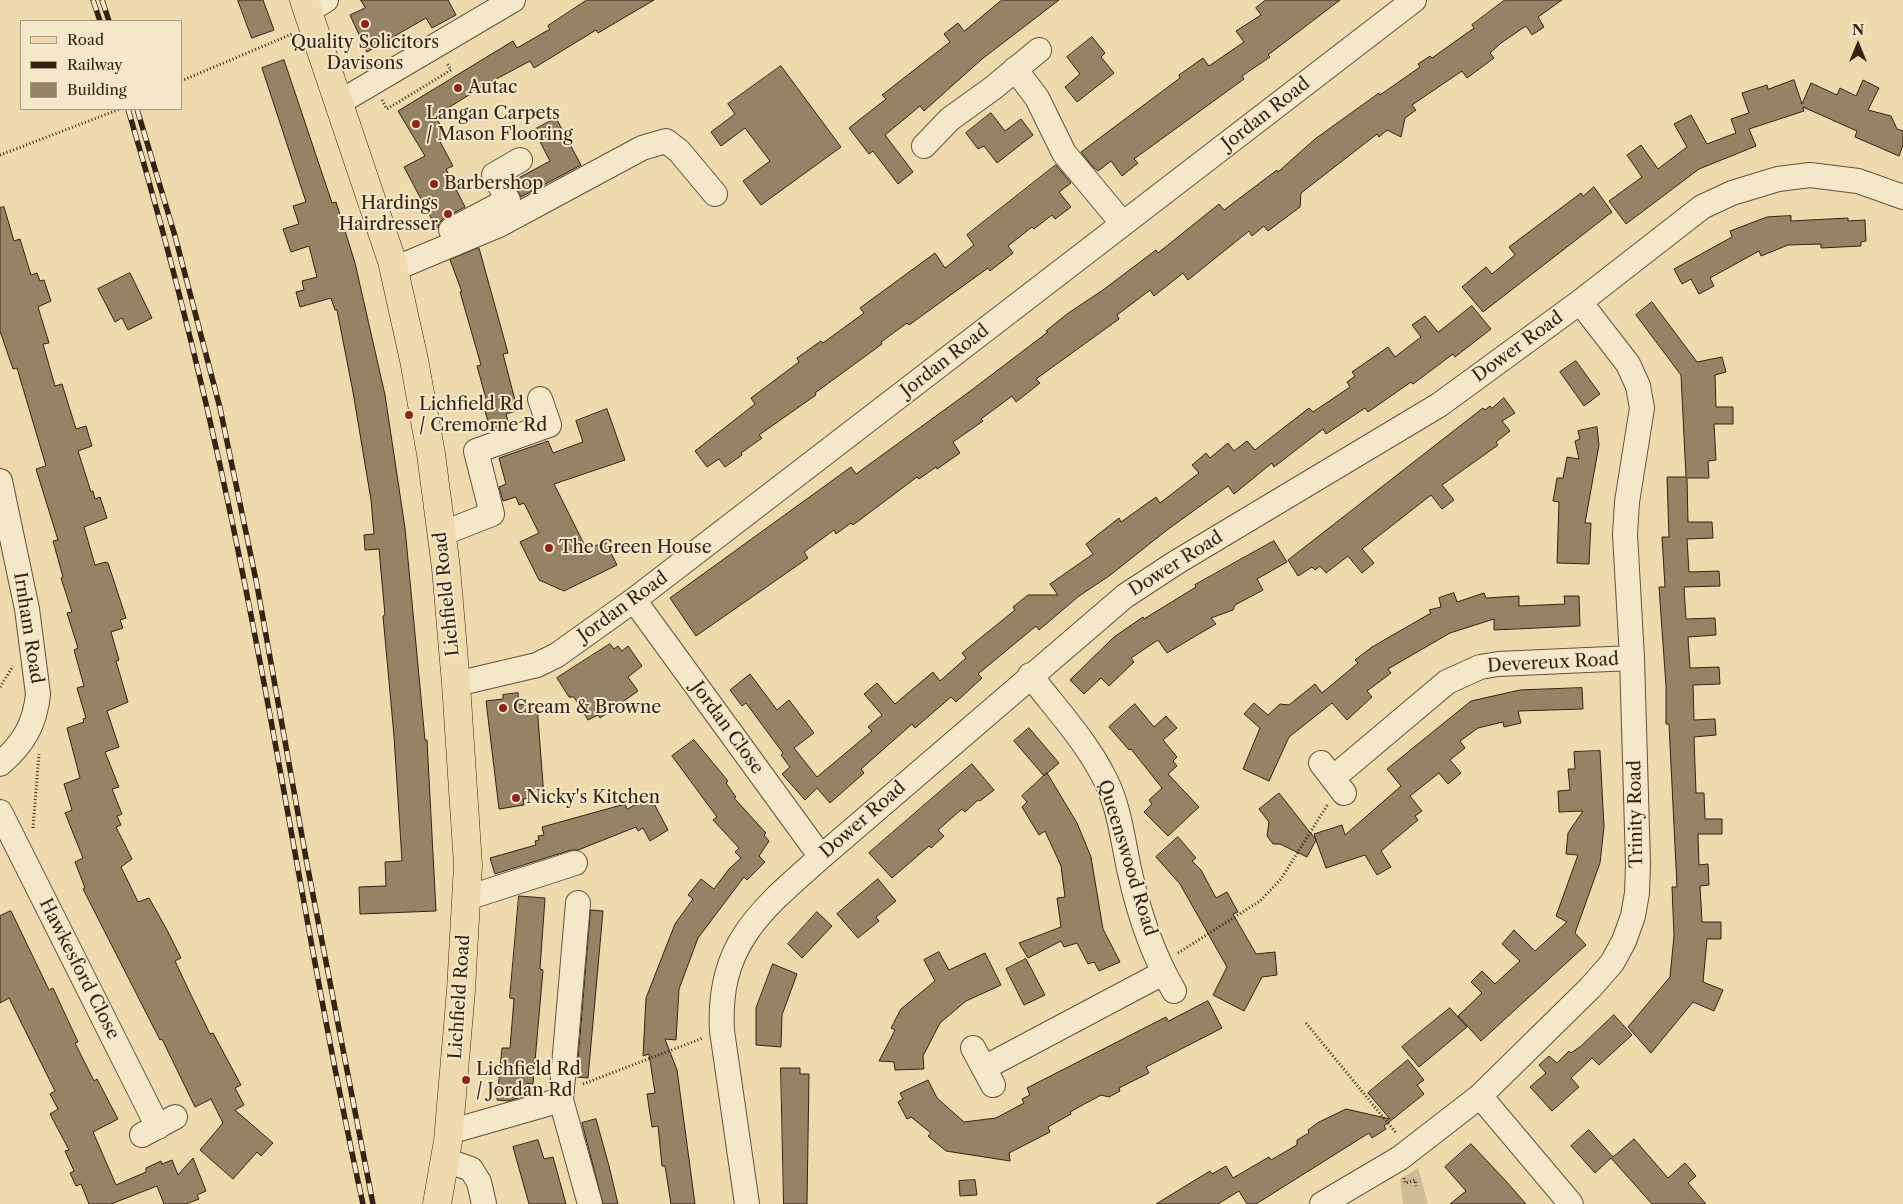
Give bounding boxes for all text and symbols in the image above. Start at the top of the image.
marker: Quality Solicitors Davisons [359,18,371,30]
legend [20,20,182,110]
north arrow [1833,20,1883,70]
text: N [1852,21,1864,39]
text: Road [67,30,104,49]
place label: Quality Solicitors Davisons [291,32,439,74]
text: Railway [67,55,123,74]
street label: Jordan Road [1218,73,1314,155]
place label: Autac [468,77,517,99]
text: Building [67,80,127,99]
marker: Autac [452,82,464,94]
place label: Langan Carpets / Mason Flooring [426,103,573,146]
marker: Langan Carpets / Mason Flooring [410,118,422,130]
place label: Barbershop [444,173,543,195]
marker: Barbershop [428,178,440,190]
place label: Hardings Hairdresser [339,193,438,235]
marker: Hardings Hairdresser [442,208,454,220]
street label: Dower Road [1469,307,1567,387]
street label: Jordan Road [897,320,993,402]
place label: Lichfield Rd / Cremorne Rd [419,394,547,436]
marker: Lichfield Rd / Cremorne Rd [403,409,415,421]
street label: Dower Road [1125,527,1227,601]
street label: Lichfield Road [430,531,464,657]
place label: The Green House [559,537,712,559]
marker: The Green House [543,542,555,554]
street label: Jordan Road [574,567,672,647]
street label: Irnham Road [9,571,47,685]
street label: Devereux Road [1487,649,1619,677]
street label: Jordan Close [686,677,768,779]
place label: Cream & Browne [513,697,661,719]
marker: Cream & Browne [497,702,509,714]
street label: Trinity Road [1624,760,1648,868]
street label: Dower Road [816,777,910,863]
street label: Queenswood Road [1093,777,1161,939]
place label: Nicky's Kitchen [526,787,660,809]
marker: Nicky's Kitchen [510,792,522,804]
street label: Hawkesford Close [34,895,124,1043]
street label: Lichfield Road [445,934,475,1060]
place label: Lichfield Rd / Jordan Rd [476,1059,581,1102]
marker: Lichfield Rd / Jordan Rd [460,1074,472,1086]

